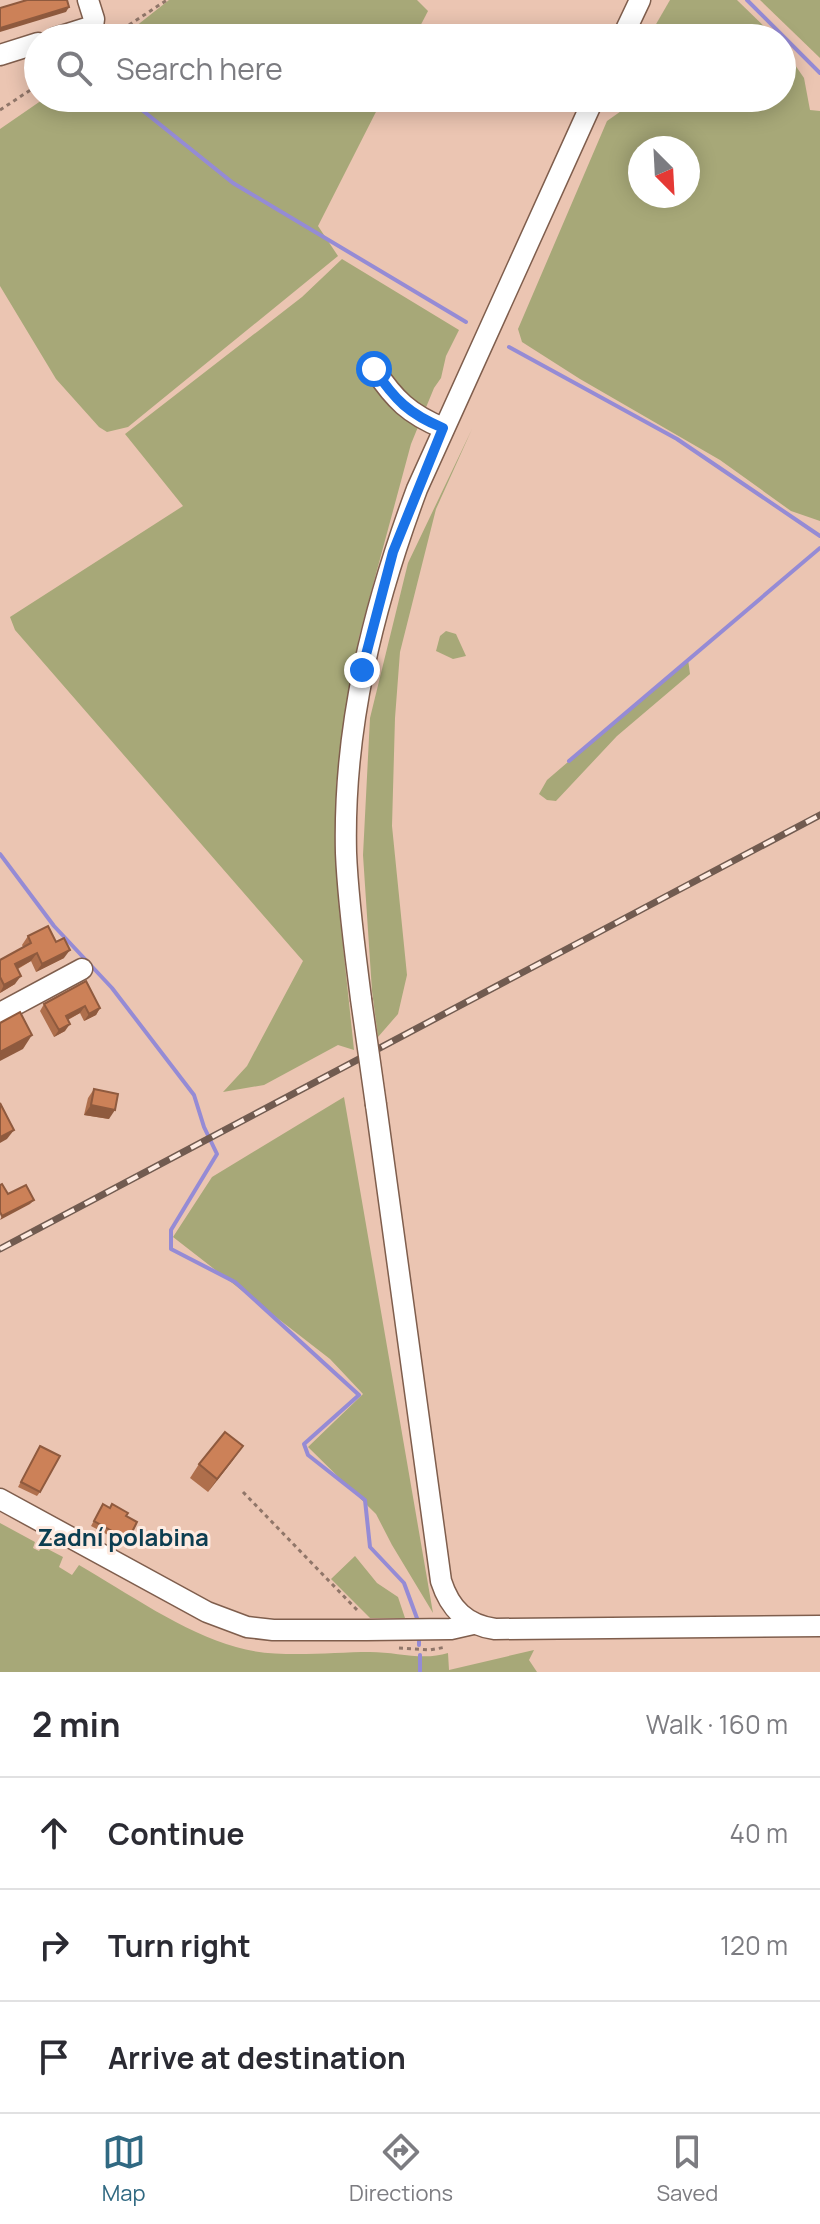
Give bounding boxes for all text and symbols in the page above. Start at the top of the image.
search box [24,24,796,112]
icon: search [52,46,96,90]
text: Search here [116,48,283,89]
north arrow [628,136,700,208]
route start [356,351,392,387]
route end [344,652,380,688]
district label: Zadní polabina [37,1520,209,1553]
text: 2 min [32,1701,120,1747]
text: Walk · 160 m [646,1706,788,1742]
icon: ahead [32,1811,76,1855]
text: Continue [108,1813,244,1854]
text: 40 m [730,1815,788,1851]
icon: right [32,1923,76,1967]
text: Turn right [108,1925,251,1966]
text: 120 m [720,1927,788,1963]
icon: arrive [32,2035,76,2079]
text: Arrive at destination [108,2037,406,2078]
tab: Map [102,2130,146,2208]
tab: Directions [349,2130,453,2208]
tab: Saved [656,2130,718,2208]

